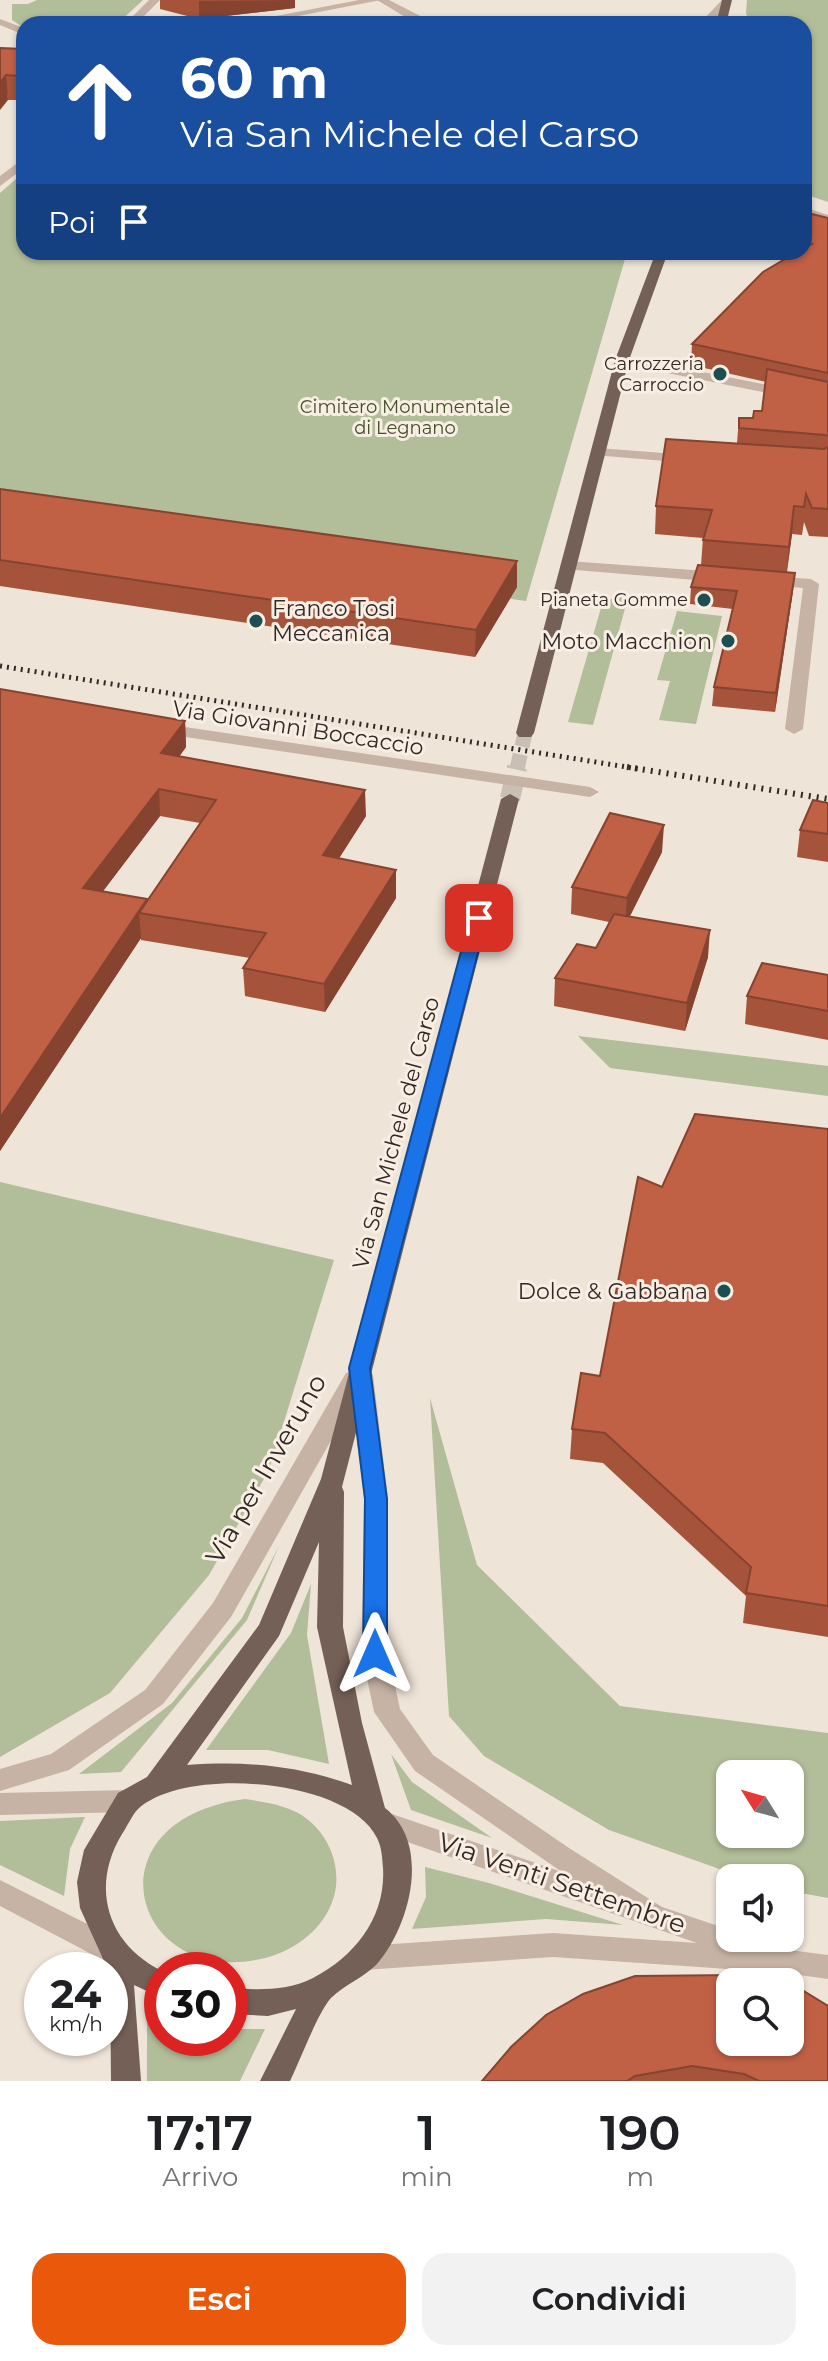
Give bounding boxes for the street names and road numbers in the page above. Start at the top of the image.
street label: Via Giovanni Boccaccio [170,695,426,761]
street label: Via San Michele del Carso [347,994,445,1272]
street label: Via per Inveruno [199,1368,333,1570]
street label: Via Venti Settembre [434,1826,690,1940]

